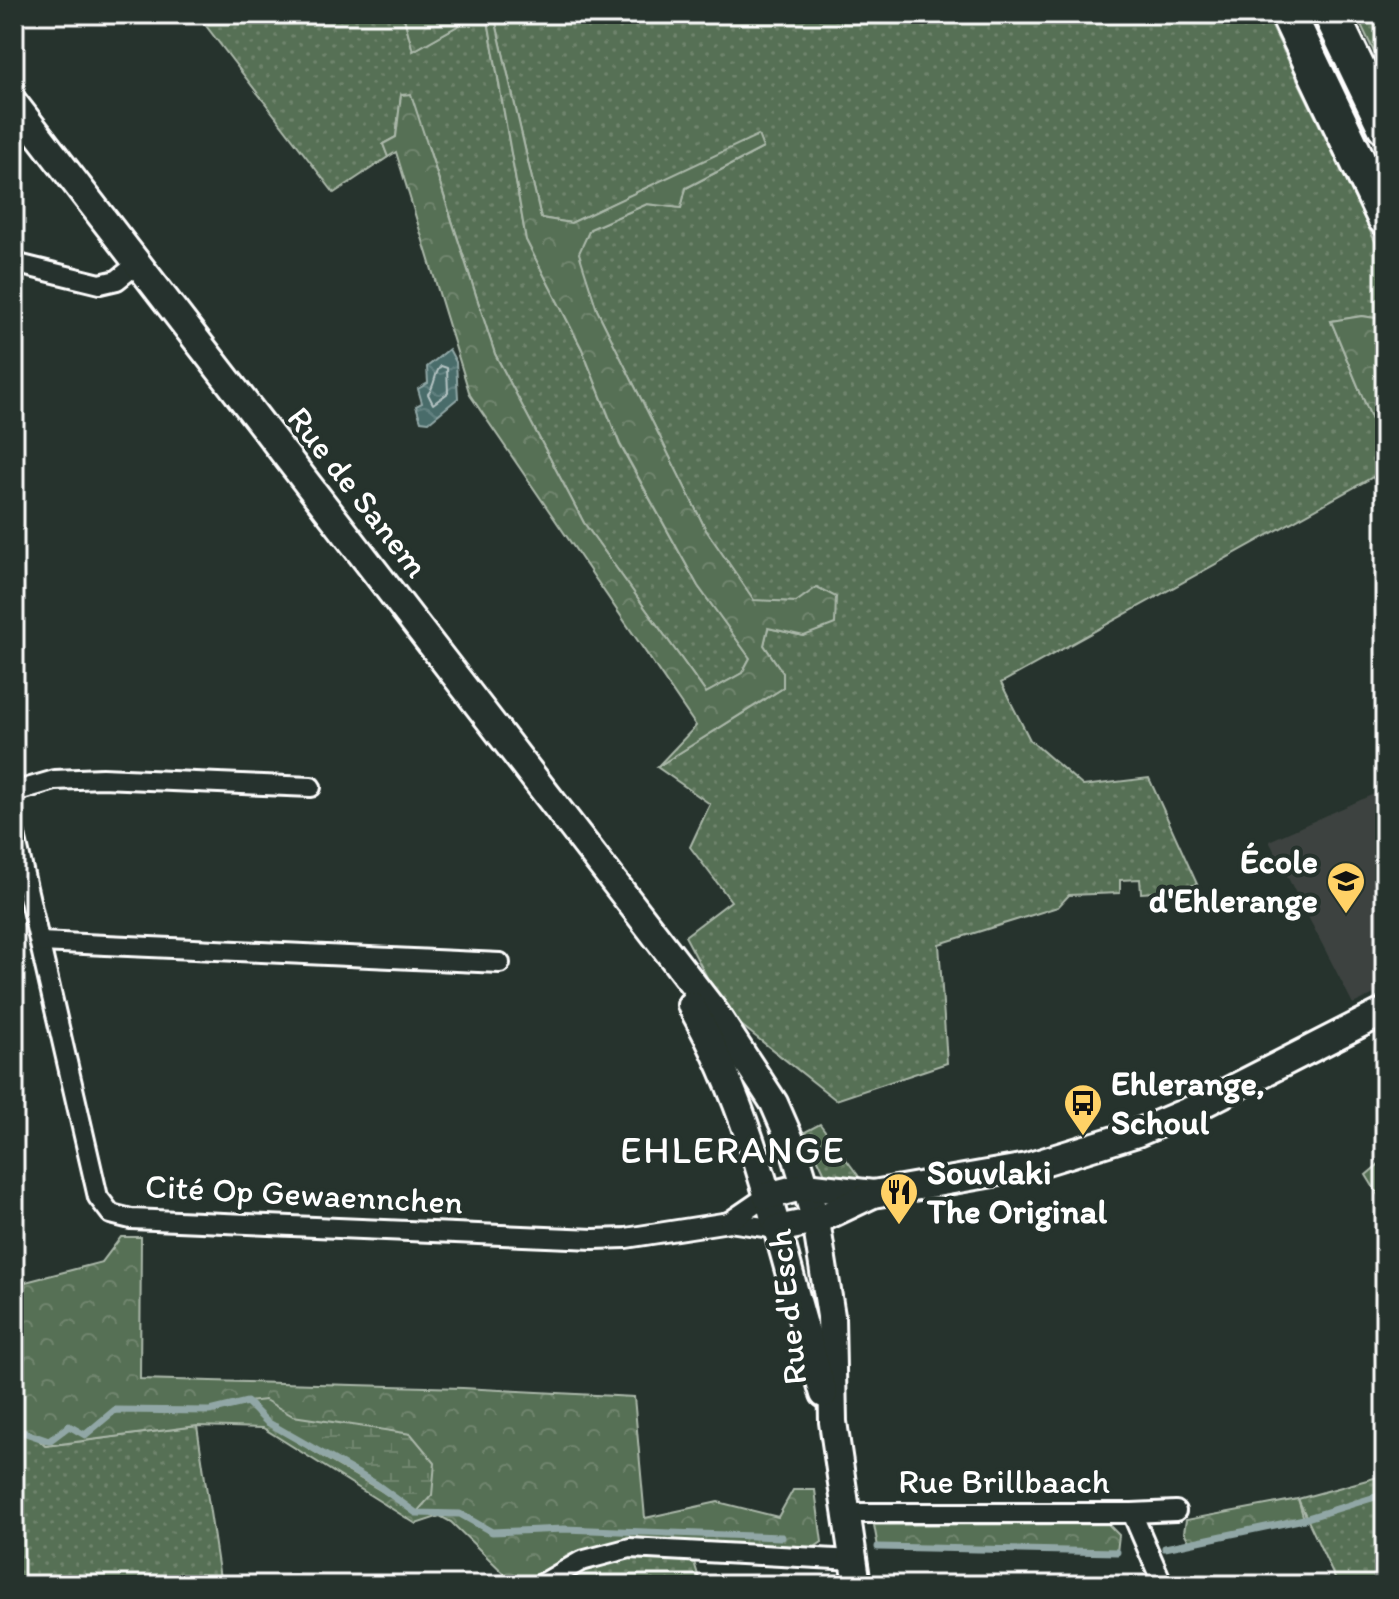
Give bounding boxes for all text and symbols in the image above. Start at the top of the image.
street label: Rue de Sanem [279,398,437,586]
place label: École d'Ehlerange [1149,841,1318,921]
school or university icon: École d'Ehlerange [1325,860,1367,915]
place label: Ehlerange, Schoul [1111,1063,1265,1143]
bus stop icon: Ehlerange, Schoul [1062,1082,1104,1137]
district label: EHLERANGE [620,1127,846,1173]
place label: Souvlaki The Original [926,1152,1107,1232]
street label: Cité Op Gewaennchen [144,1165,464,1223]
restaurant icon: Souvlaki The Original [878,1171,920,1226]
street label: Rue d'Esch [758,1226,816,1387]
street label: Rue Brillbaach [898,1461,1110,1502]

